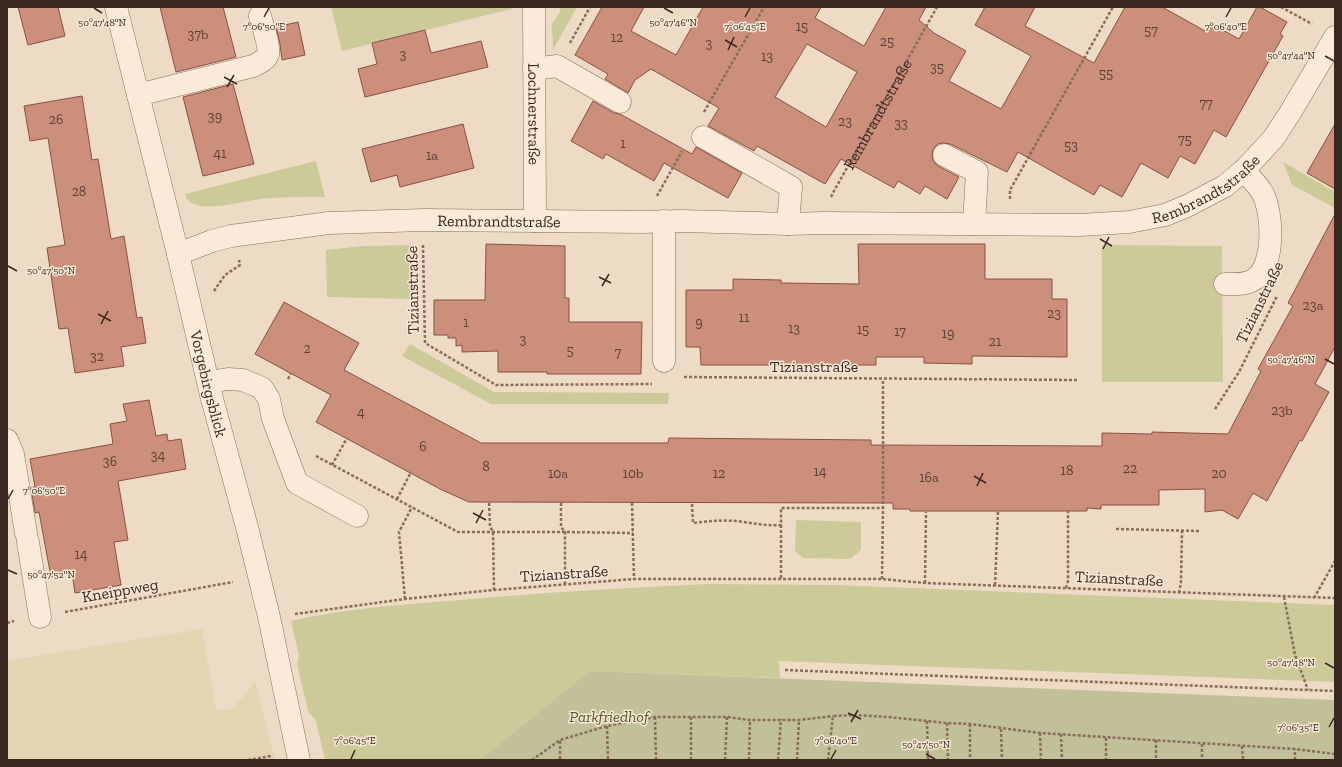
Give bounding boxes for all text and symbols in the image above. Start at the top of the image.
text: 50°47'48"N [78,17,126,29]
text: 50°47'46"N [649,17,697,29]
house number: 15 [796,18,808,35]
text: 7°06'50"E [243,21,285,33]
text: 7°06'45"E [724,21,766,33]
text: 7°06'40"E [1205,21,1247,33]
house number: 57 [1144,22,1158,39]
house number: 37b [188,26,208,43]
house number: 12 [611,29,623,46]
house number: 25 [880,33,894,50]
house number: 3 [706,35,713,52]
house number: 3 [400,46,407,63]
house number: 13 [761,48,773,65]
text: 50°47'44"N [1267,50,1315,62]
street label: Rembrandtstraße [839,56,916,173]
house number: 35 [930,59,944,76]
street label: Lochnerstraße [524,63,544,165]
house number: 55 [1099,65,1113,82]
house number: 77 [1199,95,1213,112]
house number: 39 [208,108,222,125]
house number: 26 [49,111,63,128]
house number: 23 [838,113,852,130]
house number: 33 [894,115,908,132]
house number: 75 [1178,131,1192,148]
house number: 1 [620,135,626,152]
house number: 53 [1064,137,1078,154]
house number: 41 [214,145,227,162]
house number: 1a [426,147,438,164]
street label: Rembrandtstraße [1150,150,1264,227]
house number: 28 [72,183,86,200]
street label: Rembrandtstraße [437,211,561,231]
street label: Tizianstraße [402,246,423,334]
street label: Tizianstraße [1232,258,1287,346]
text: 50°47'50"N [27,265,76,277]
house number: 23a [1303,297,1324,314]
house number: 23 [1047,305,1061,322]
house number: 11 [739,309,750,326]
house number: 1 [463,314,469,331]
house number: 9 [695,314,703,331]
house number: 13 [788,320,800,337]
house number: 15 [857,321,869,338]
house number: 17 [894,323,906,340]
house number: 19 [942,325,954,342]
street label: Vorgebirgsblick [186,328,231,440]
house number: 3 [520,331,527,348]
house number: 21 [989,333,1002,350]
house number: 2 [303,340,311,357]
house number: 5 [566,342,574,359]
house number: 7 [615,344,622,361]
house number: 32 [90,348,104,365]
text: 50°47'46"N [1267,354,1315,366]
street label: Tizianstraße [770,357,858,376]
house number: 23b [1271,402,1293,419]
house number: 4 [357,404,365,421]
house number: 6 [419,438,427,455]
house number: 34 [151,447,166,464]
house number: 36 [103,453,117,470]
house number: 8 [482,458,490,475]
house number: 22 [1123,460,1137,477]
house number: 18 [1061,462,1073,479]
house number: 14 [814,463,827,480]
house number: 10a [548,465,568,482]
house number: 10b [623,465,643,482]
house number: 12 [713,465,725,482]
house number: 20 [1211,465,1227,482]
house number: 16a [919,469,939,486]
text: 7°06'50"E [23,485,65,497]
house number: 14 [75,546,88,563]
street label: Tizianstraße [519,561,609,586]
street label: Tizianstraße [1074,567,1164,590]
text: 50°47'52"N [27,569,75,581]
street label: Kneippweg [80,574,160,607]
text: 50°47'48"N [1267,657,1315,669]
park label: Parkfriedhof [569,707,651,726]
text: 7°06'35"E [1277,722,1319,734]
text: 7°06'45"E [334,735,376,747]
text: 7°06'40"E [815,735,857,747]
text: 50°47'50"N [902,739,951,751]

